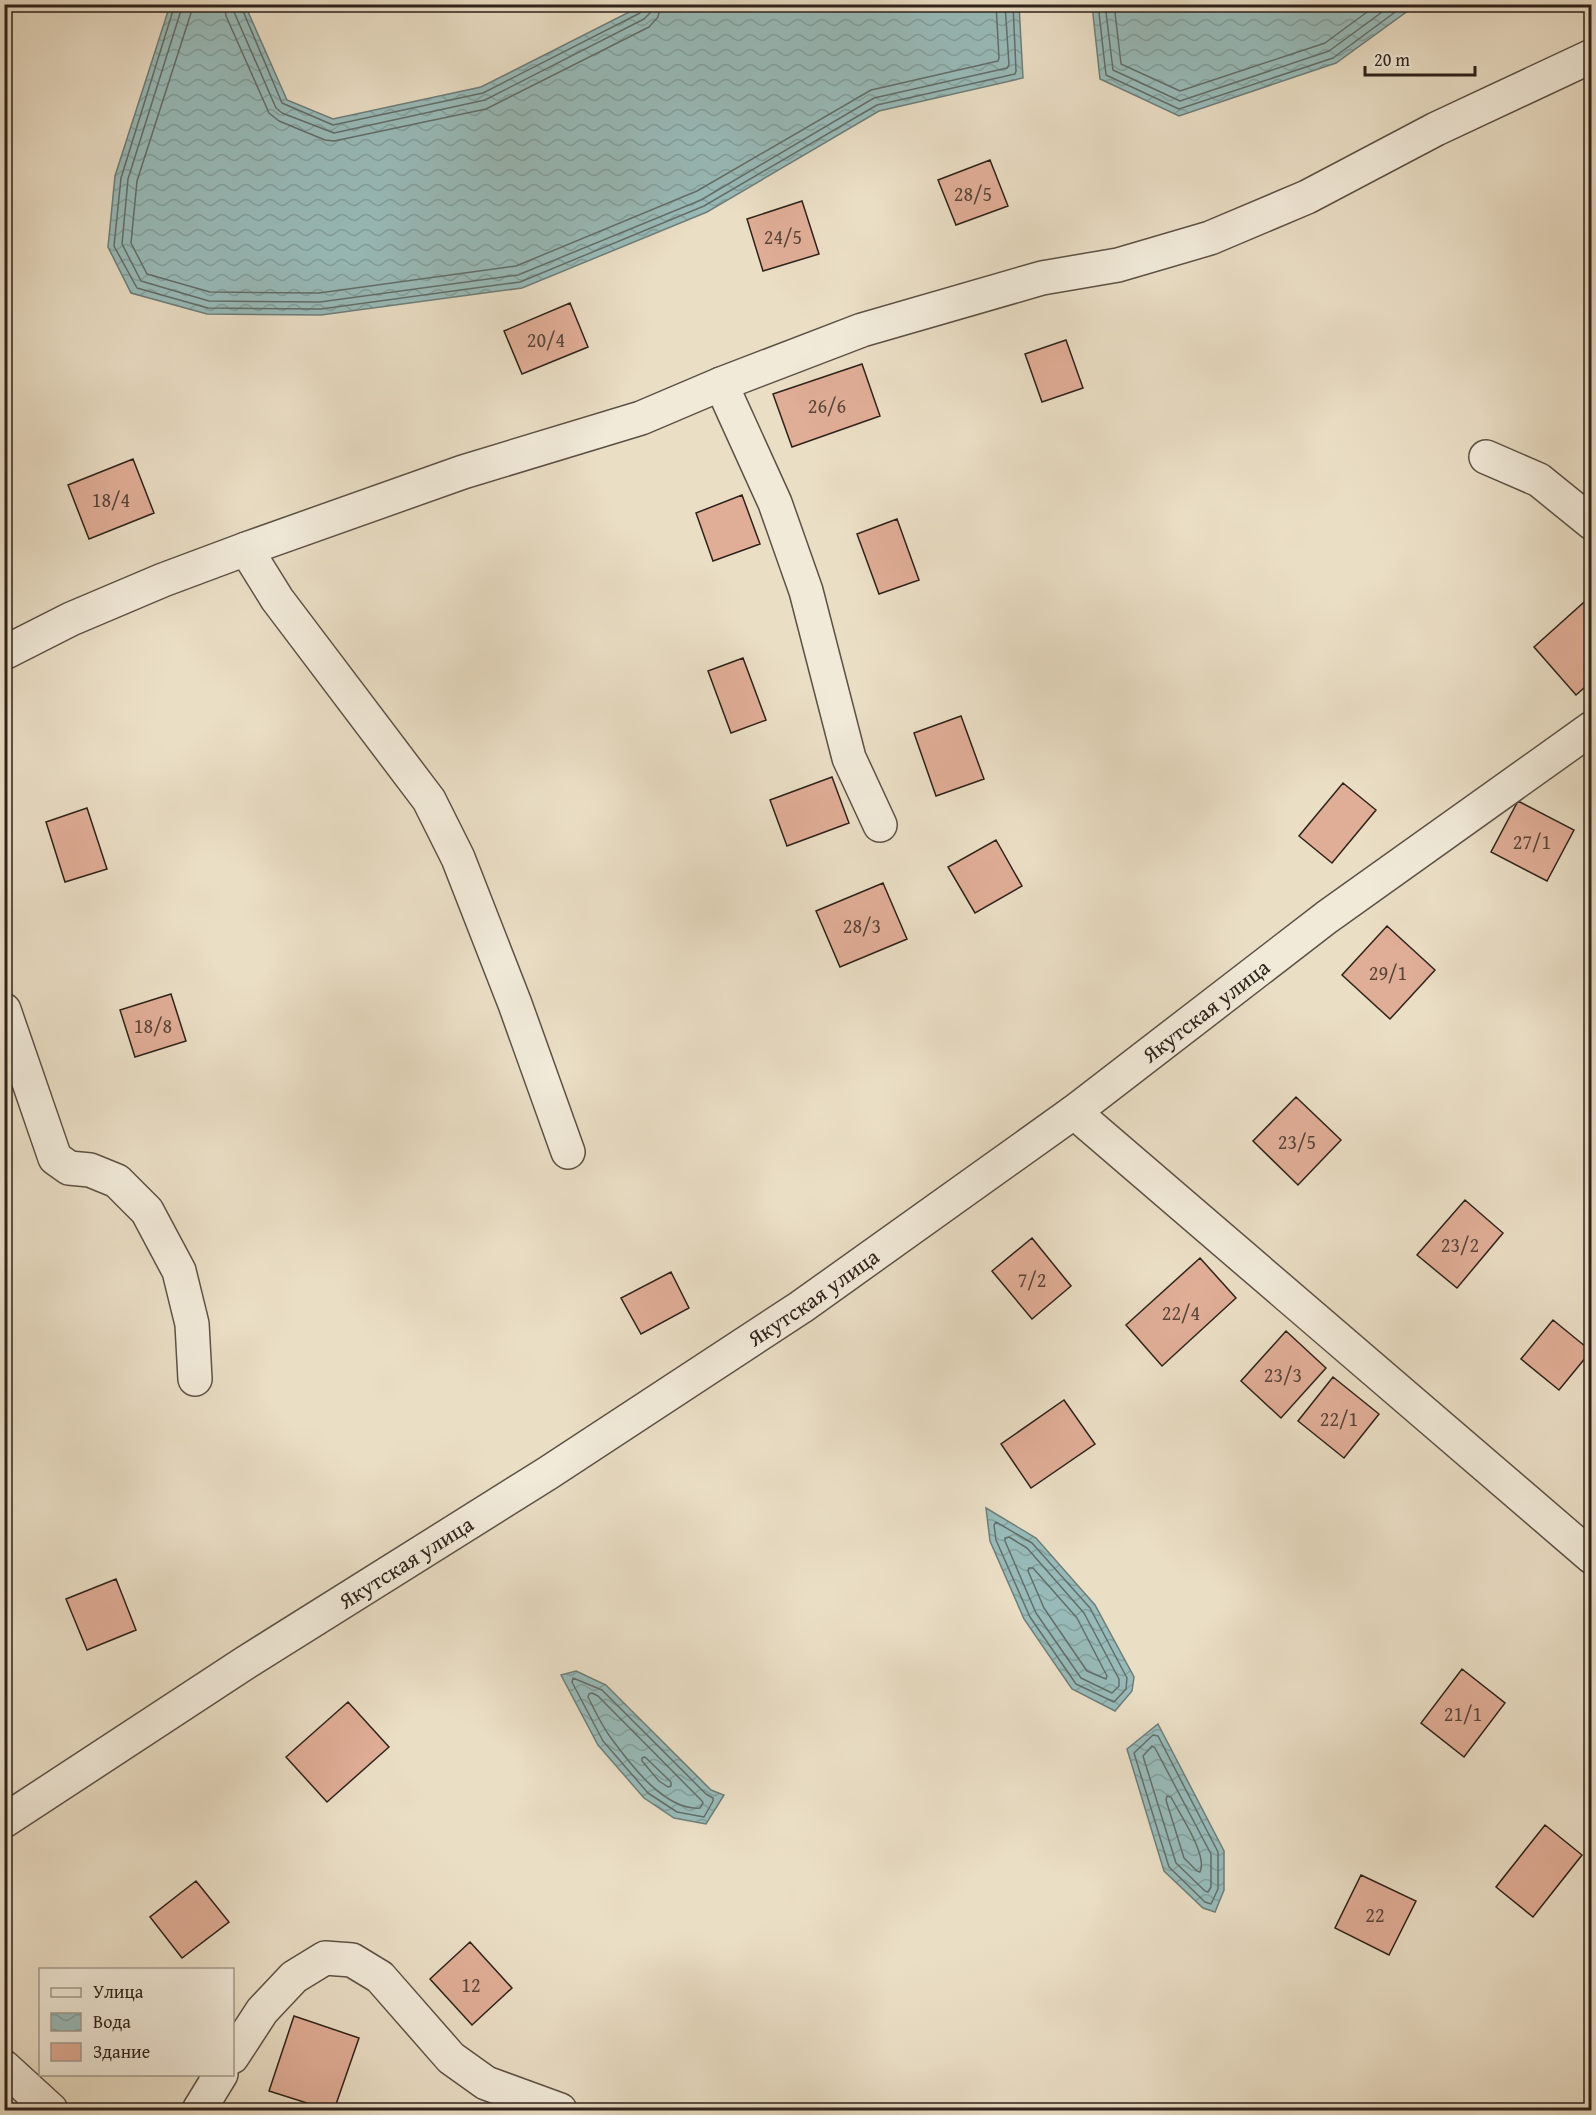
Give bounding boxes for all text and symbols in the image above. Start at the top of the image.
scale bar [1365,39,1474,77]
text: 20 m [1374,46,1410,73]
house number: 28/5 [954,179,992,208]
house number: 24/5 [764,222,802,251]
house number: 20/4 [527,325,565,354]
house number: 26/6 [808,391,846,420]
house number: 18/4 [92,485,130,514]
house number: 27/1 [1513,827,1551,856]
house number: 28/3 [843,911,881,940]
street label: Якутская улица [1134,951,1277,1071]
house number: 29/1 [1369,958,1407,987]
house number: 18/8 [134,1011,172,1040]
house number: 23/5 [1278,1127,1316,1156]
house number: 23/2 [1441,1230,1479,1259]
street label: Якутская улица [740,1240,886,1354]
house number: 7/2 [1018,1265,1046,1294]
house number: 22/4 [1162,1298,1200,1327]
house number: 23/3 [1264,1360,1302,1389]
house number: 22/1 [1320,1404,1358,1433]
street label: Якутская улица [331,1508,480,1617]
house number: 21/1 [1444,1699,1482,1728]
house number: 22 [1365,1900,1385,1929]
legend [39,1968,234,2076]
house number: 12 [461,1970,481,1999]
text: Улица [93,1978,144,2005]
text: Вода [93,2008,131,2035]
text: Здание [93,2038,150,2065]

